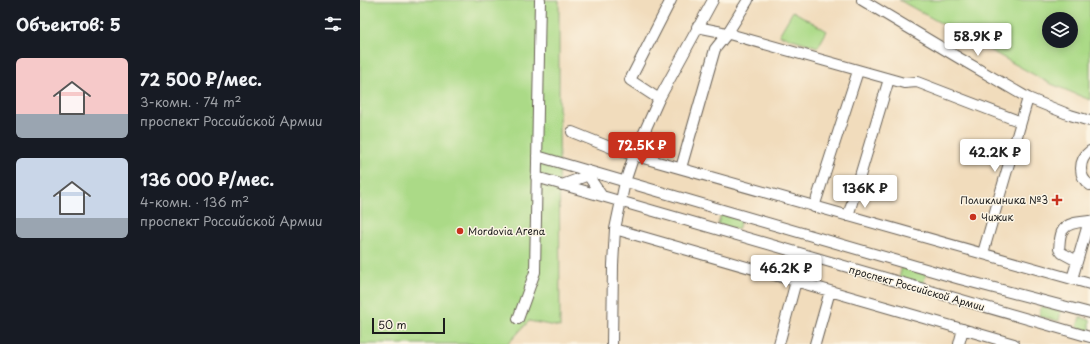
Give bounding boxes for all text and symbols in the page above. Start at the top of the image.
text: Объектов: 5 [16,11,121,37]
map controls [1042,12,1078,48]
button: layers [1042,12,1078,48]
icon: filters [322,13,344,35]
pin: 58.9K ₽ [941,23,1015,57]
text: 58.9K ₽ [953,26,1003,45]
text: 72 500 ₽/мес. [140,66,262,92]
icon: home [48,74,96,122]
text: 3-комн. · 74 m² [140,92,241,111]
text: проспект Российской Армии [140,111,323,130]
pin: 72.5K ₽ [605,132,679,166]
text: 72.5K ₽ [617,135,667,154]
pin: 42.2K ₽ [958,139,1032,173]
text: 42.2K ₽ [969,142,1021,161]
text: 136 000 ₽/мес. [140,166,274,192]
icon: home [48,174,96,222]
pin: 136K ₽ [832,175,898,209]
text: 136K ₽ [842,178,888,197]
text: 4-комн. · 136 m² [140,192,249,211]
place label: Поликлиника №3 [960,192,1048,207]
marker: Поликлиника №3 [1051,194,1063,206]
place label: Чижик [981,209,1013,224]
text: проспект Российской Армии [140,211,323,230]
marker: Чижик [968,212,978,222]
place label: Mordovia Arena [468,223,546,238]
marker: Mordovia Arena [455,226,465,236]
pin: 46.2K ₽ [749,255,823,289]
text: 46.2K ₽ [760,258,812,277]
street label: проспект Российской Армии [848,261,987,314]
scale bar [372,316,445,335]
text: 50 m [378,316,407,333]

